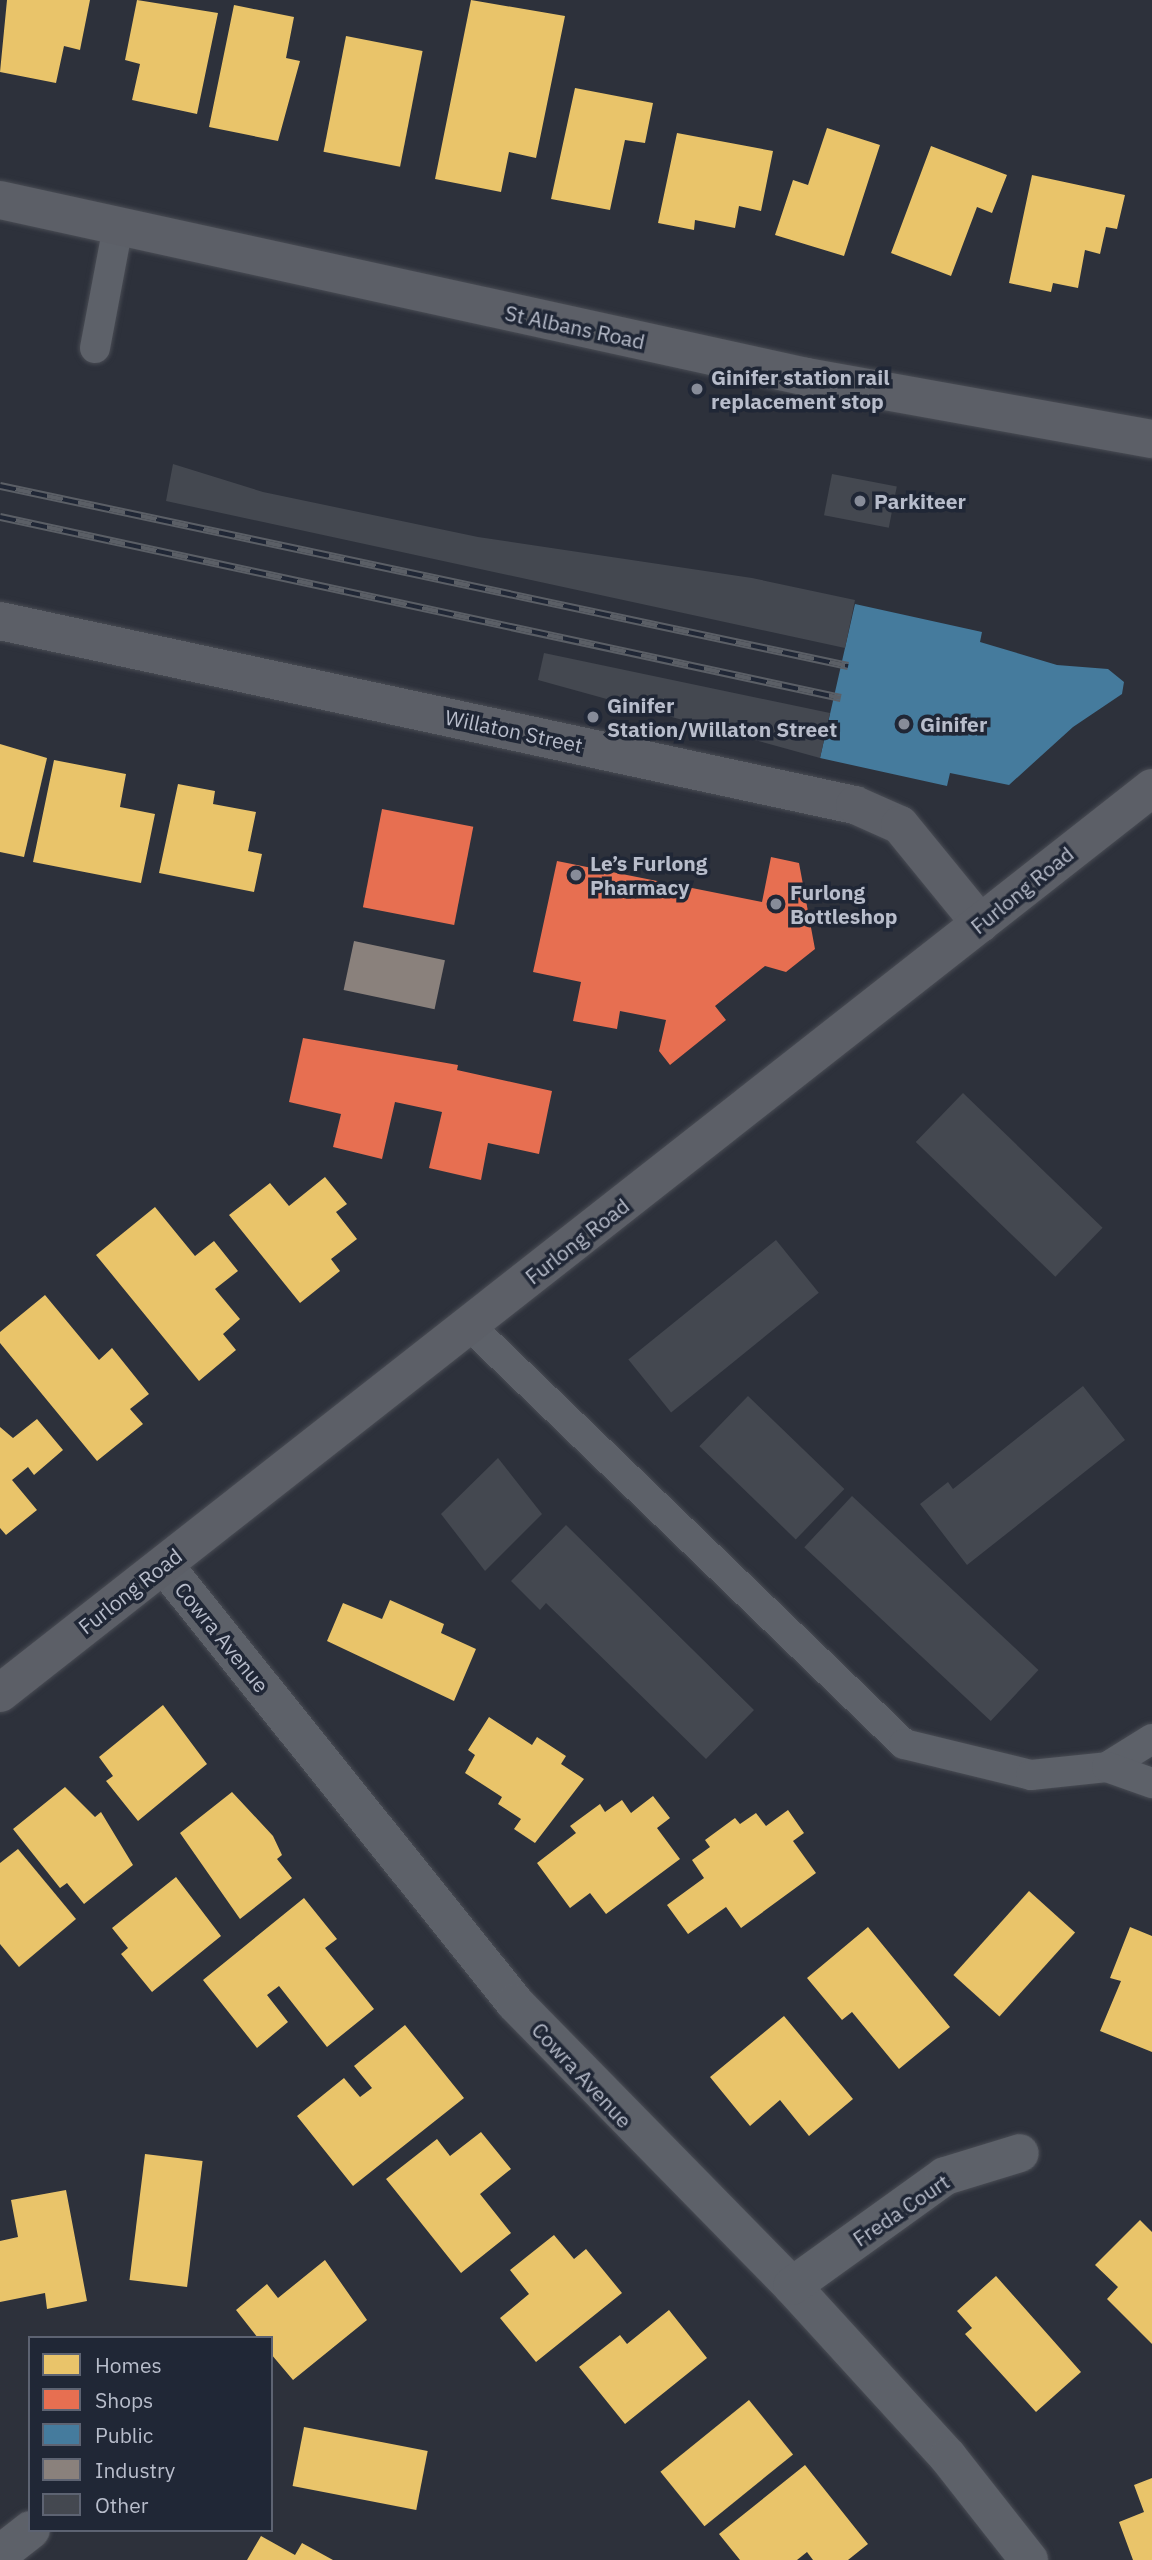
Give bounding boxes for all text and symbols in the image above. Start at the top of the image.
street label: St Albans Road [503,300,647,354]
place label: Ginifer station rail replacement stop [711,364,890,414]
marker: Ginifer station rail replacement stop [689,381,705,397]
place label: Parkiteer [874,488,966,514]
marker: Parkiteer [852,493,868,509]
place label: Ginifer Station/Willaton Street [607,692,837,742]
street label: Willaton Street [443,704,585,758]
marker: Ginifer Station/Willaton Street [585,709,601,725]
place label: Ginifer [920,711,987,737]
marker: Ginifer [894,714,914,734]
street label: Furlong Road [966,841,1078,939]
place label: Le’s Furlong Pharmacy [590,850,707,900]
marker: Le’s Furlong Pharmacy [568,867,584,883]
place label: Furlong Bottleshop [790,879,898,929]
marker: Furlong Bottleshop [768,896,784,912]
street label: Furlong Road [520,1193,634,1289]
street label: Furlong Road [73,1543,187,1639]
street label: Cowra Avenue [170,1577,274,1697]
street label: Cowra Avenue [527,2017,637,2133]
street label: Freda Court [848,2169,954,2251]
legend [28,2336,273,2532]
text: Homes [95,2351,162,2379]
text: Shops [95,2386,153,2414]
text: Public [95,2421,153,2449]
text: Industry [95,2456,175,2484]
text: Other [95,2491,148,2519]

